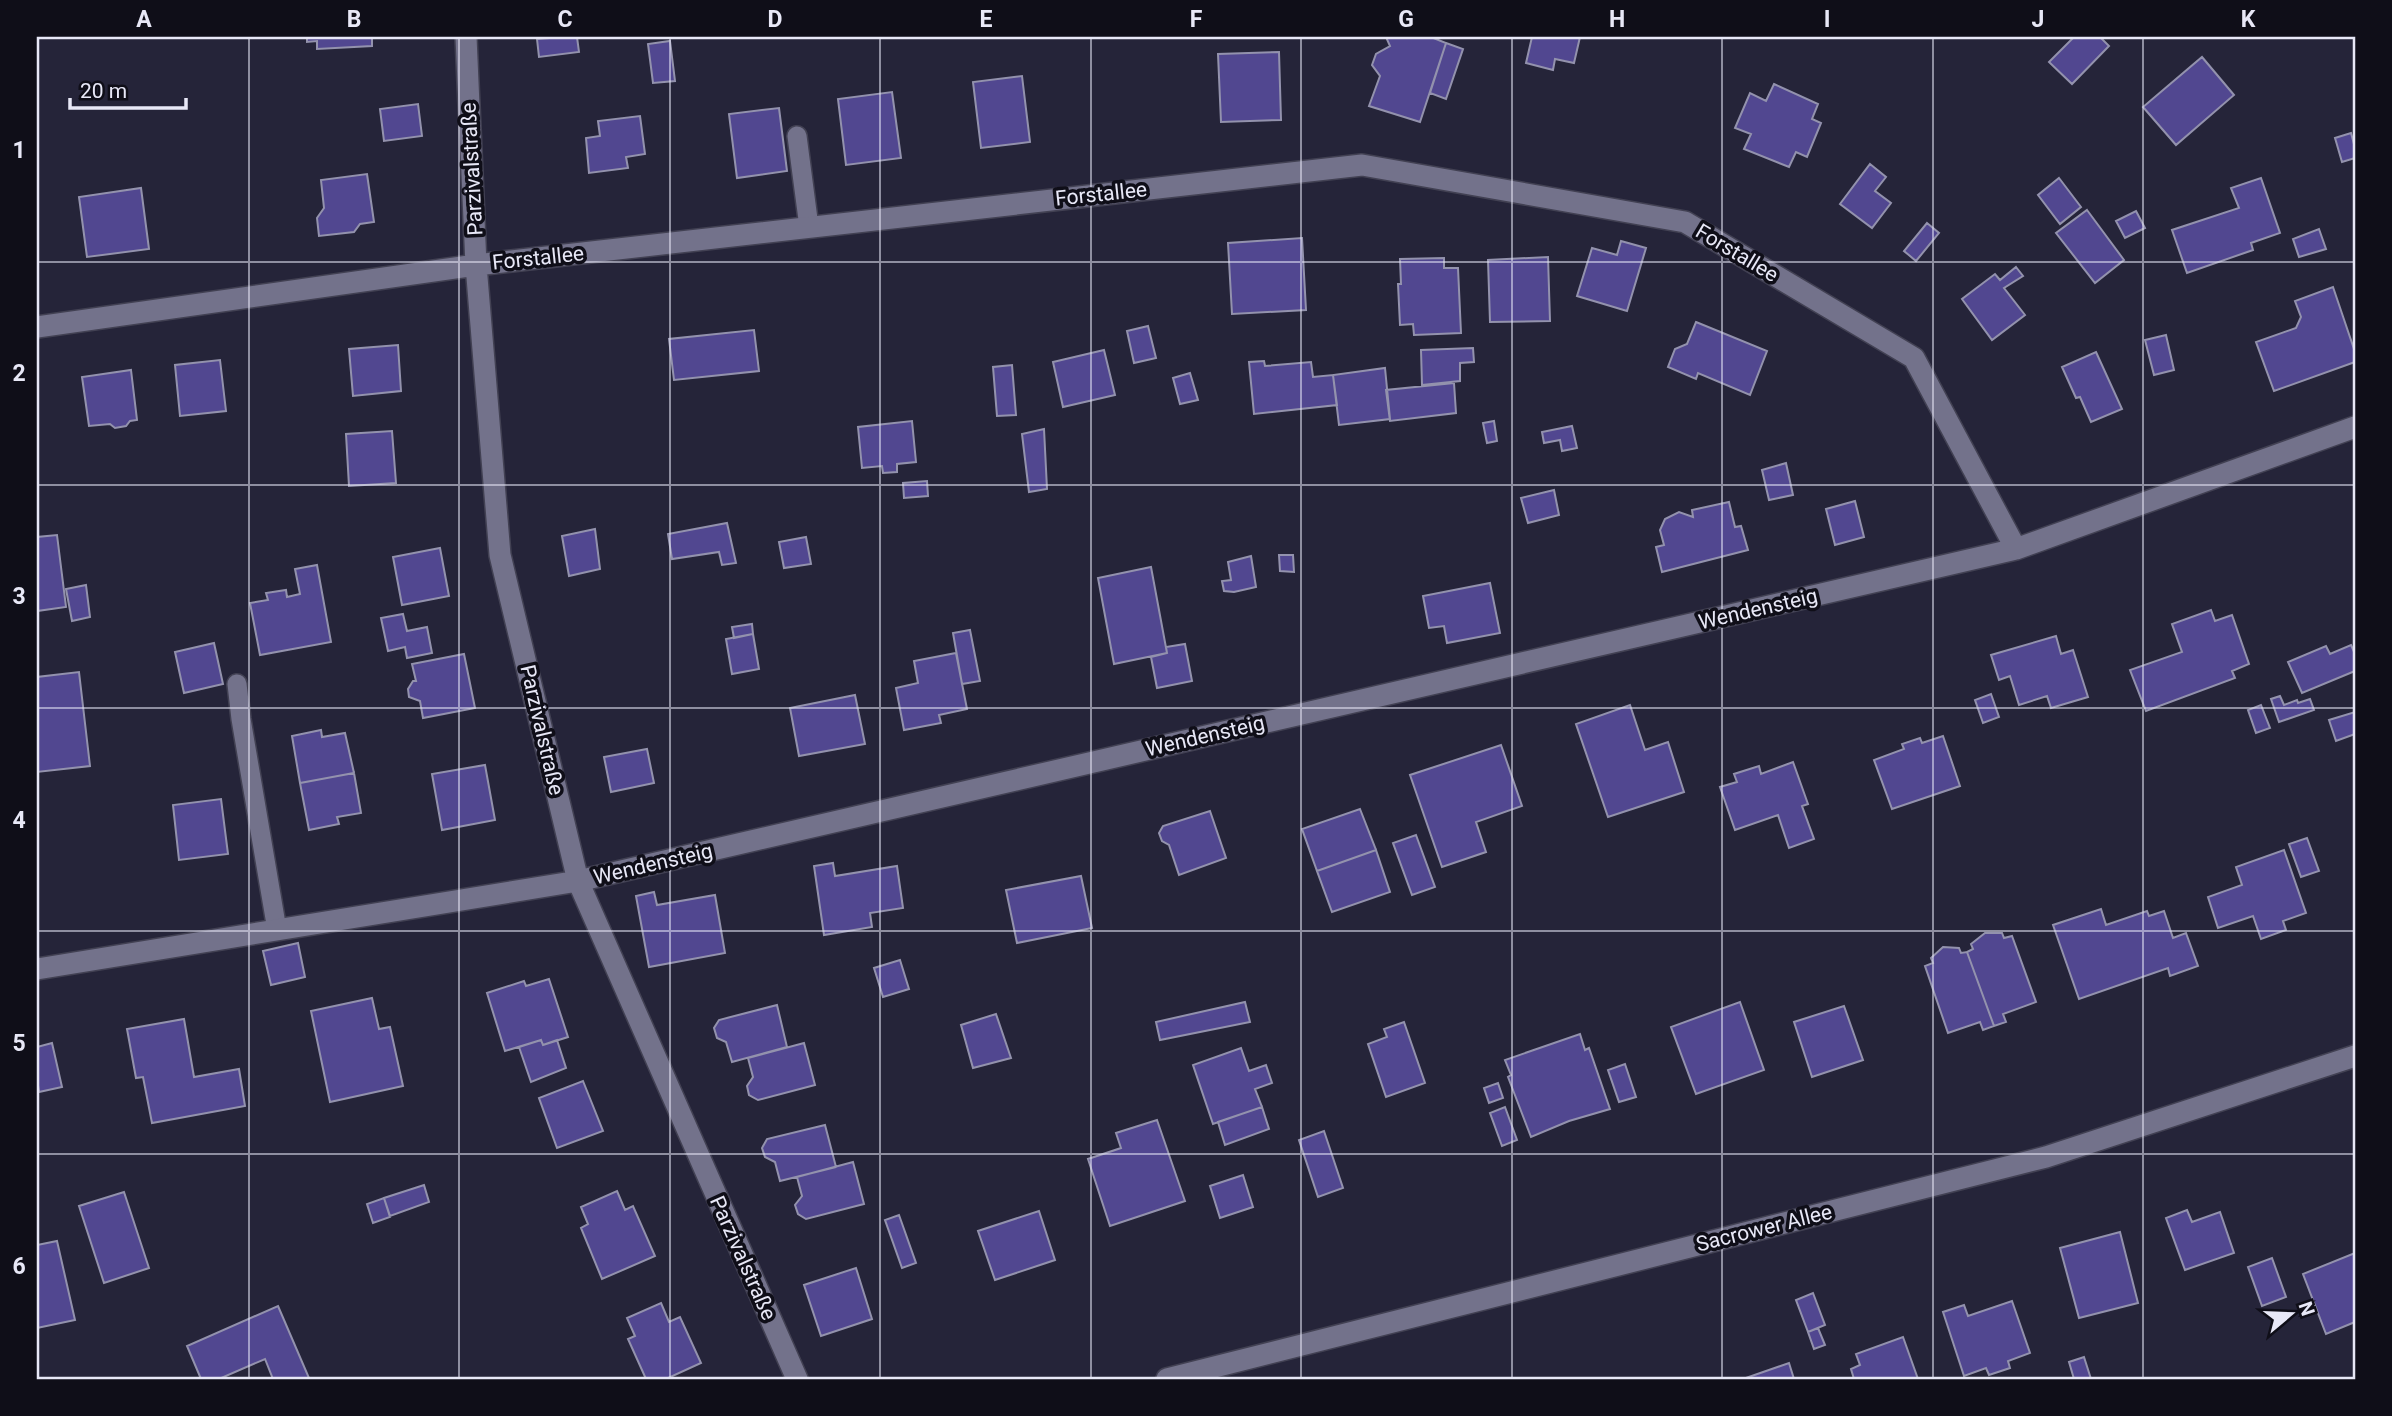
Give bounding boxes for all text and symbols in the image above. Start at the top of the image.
text: A [136,6,152,33]
text: B [347,6,361,33]
text: C [557,6,573,33]
text: D [768,6,782,33]
text: E [980,6,993,33]
text: F [1190,6,1203,33]
text: G [1398,6,1414,33]
text: H [1609,6,1625,33]
text: I [1824,6,1830,33]
text: J [2032,6,2044,33]
text: K [2241,6,2256,33]
scale bar [70,66,186,110]
text: 20 m [80,79,127,103]
street label: Parzivalstraße [457,102,487,236]
text: 1 [12,137,26,164]
street label: Forstallee [1054,177,1148,211]
street label: Forstallee [1691,219,1783,287]
street label: Forstallee [491,241,585,275]
text: 2 [12,360,26,387]
text: 3 [12,583,26,610]
street label: Wendensteig [1696,584,1820,634]
street label: Parzivalstraße [515,662,569,798]
street label: Wendensteig [1143,711,1267,761]
text: 4 [12,807,26,834]
street label: Wendensteig [591,839,715,889]
text: 5 [12,1030,26,1057]
street label: Parzivalstraße [705,1192,781,1324]
street label: Sacrower Allee [1694,1200,1834,1256]
text: 6 [12,1253,26,1280]
north arrow [2256,1280,2326,1350]
text: N [2294,1299,2320,1319]

